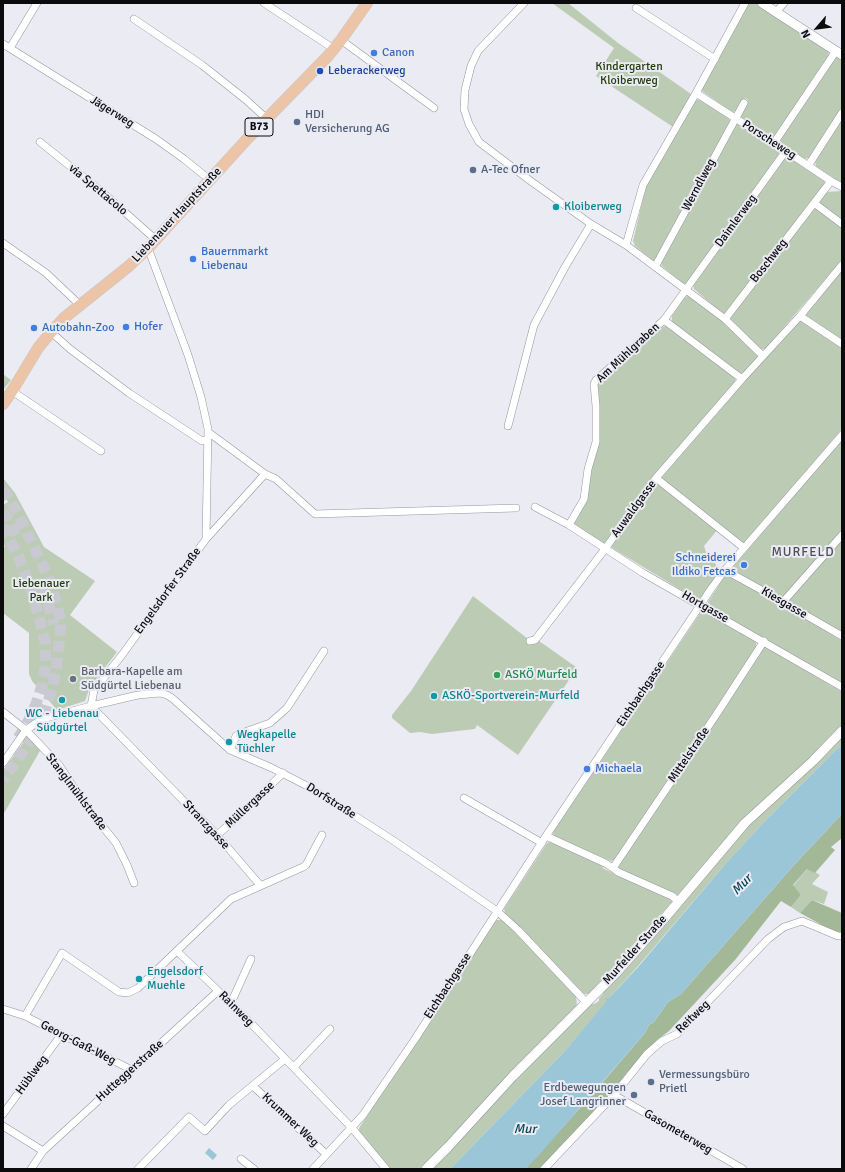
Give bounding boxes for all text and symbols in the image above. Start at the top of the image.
north arrow [797,8,837,48]
text: N [798,27,813,40]
place label: Canon [382,46,415,60]
marker: Canon [369,48,379,58]
park label: Kindergarten Kloiberweg [595,60,663,88]
place label: Leberackerweg [328,64,406,78]
marker: Leberackerweg [315,66,325,76]
street label: Jägerweg [87,93,137,131]
place label: HDI Versicherung AG [305,108,390,136]
marker: HDI Versicherung AG [292,117,302,127]
street label: Porscheweg [739,117,799,163]
road number: B73 [245,118,273,136]
street label: Werndlweg [679,156,719,214]
street label: via Spettacolo [66,161,130,219]
place label: A-Tec Ofner [481,163,540,177]
street label: Liebenauer Hauptstraße [129,165,225,265]
marker: A-Tec Ofner [468,165,478,175]
street label: Daimlerweg [712,192,760,250]
place label: Kloiberweg [564,200,622,214]
marker: Kloiberweg [551,202,561,212]
street label: Boschweg [747,236,791,286]
place label: Bauernmarkt Liebenau [201,245,268,273]
marker: Bauernmarkt Liebenau [188,254,198,264]
place label: Hofer [134,320,163,334]
street label: Am Mühlgraben [593,320,663,386]
place label: Autobahn-Zoo [42,321,115,335]
marker: Hofer [121,322,131,332]
marker: Autobahn-Zoo [29,323,39,333]
street label: Auwaldgasse [608,478,660,540]
street label: Engelsdorfer Straße [132,545,204,637]
district label: MURFELD [771,545,835,561]
place label: Schneiderei Ildiko Fetcas [672,551,736,579]
marker: Schneiderei Ildiko Fetcas [739,560,749,570]
park label: Liebenauer Park [12,577,70,605]
street label: Kiesgasse [758,584,810,622]
street label: Hortgasse [679,588,731,626]
street label: Eichbachgasse [614,659,668,729]
place label: Barbara-Kapelle am Südgürtel Liebenau [81,665,182,693]
place label: ASKÖ Murfeld [505,668,577,682]
marker: ASKÖ Murfeld [492,670,502,680]
marker: Barbara-Kapelle am Südgürtel Liebenau [68,674,78,684]
place label: ASKÖ-Sportverein-Murfeld [442,689,580,703]
marker: ASKÖ-Sportverein-Murfeld [429,691,439,701]
marker: WC - Liebenau Südgürtel [57,695,67,705]
place label: WC - Liebenau Südgürtel [25,707,99,735]
street label: Mittelstraße [665,724,713,786]
place label: Wegkapelle Tüchler [237,728,296,756]
marker: Wegkapelle Tüchler [224,737,234,747]
street label: Stanglmühlstraße [42,751,110,833]
place label: Michaela [595,762,642,776]
marker: Michaela [582,764,592,774]
street label: Müllergasse [222,778,278,832]
street label: Dorfstraße [303,780,359,822]
street label: Stranzgasse [180,797,232,853]
water label: Mur [729,872,755,898]
street label: Murfelder Straße [600,912,670,988]
street label: Eichbachgasse [421,950,475,1022]
place label: Engelsdorf Muehle [147,965,203,993]
marker: Engelsdorf Muehle [134,974,144,984]
street label: Rainweg [215,988,257,1030]
street label: Reitweg [673,997,713,1037]
street label: Georg-Gaß-Weg [38,1018,118,1068]
street label: Hutteggerstraße [93,1037,167,1105]
street label: Hüblweg [13,1052,51,1098]
place label: Vermessungsbüro Prietl [659,1068,750,1096]
marker: Vermessungsbüro Prietl [646,1077,656,1087]
place label: Erdbewegungen Josef Langrinner [540,1081,626,1109]
street label: Krummer Weg [259,1090,321,1150]
marker: Erdbewegungen Josef Langrinner [629,1090,639,1100]
street label: Gasometerweg [641,1107,715,1157]
water label: Mur [514,1122,536,1138]

